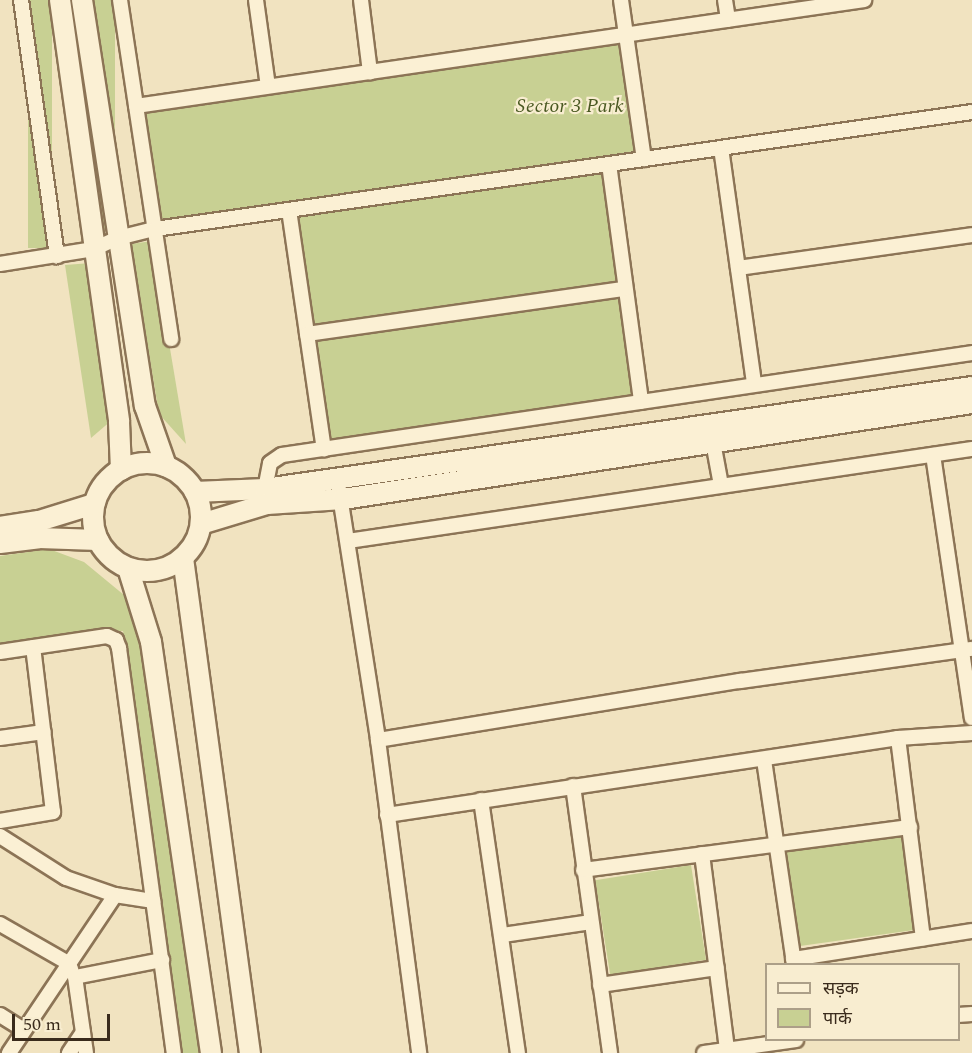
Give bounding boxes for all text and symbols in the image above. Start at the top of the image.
park label: Sector 3 Park [516,94,624,118]
legend [765,963,960,1041]
text: सड़क [823,975,859,1002]
scale bar [15,1002,112,1040]
text: पार्क [823,1005,852,1032]
text: 50 m [23,1011,61,1038]

